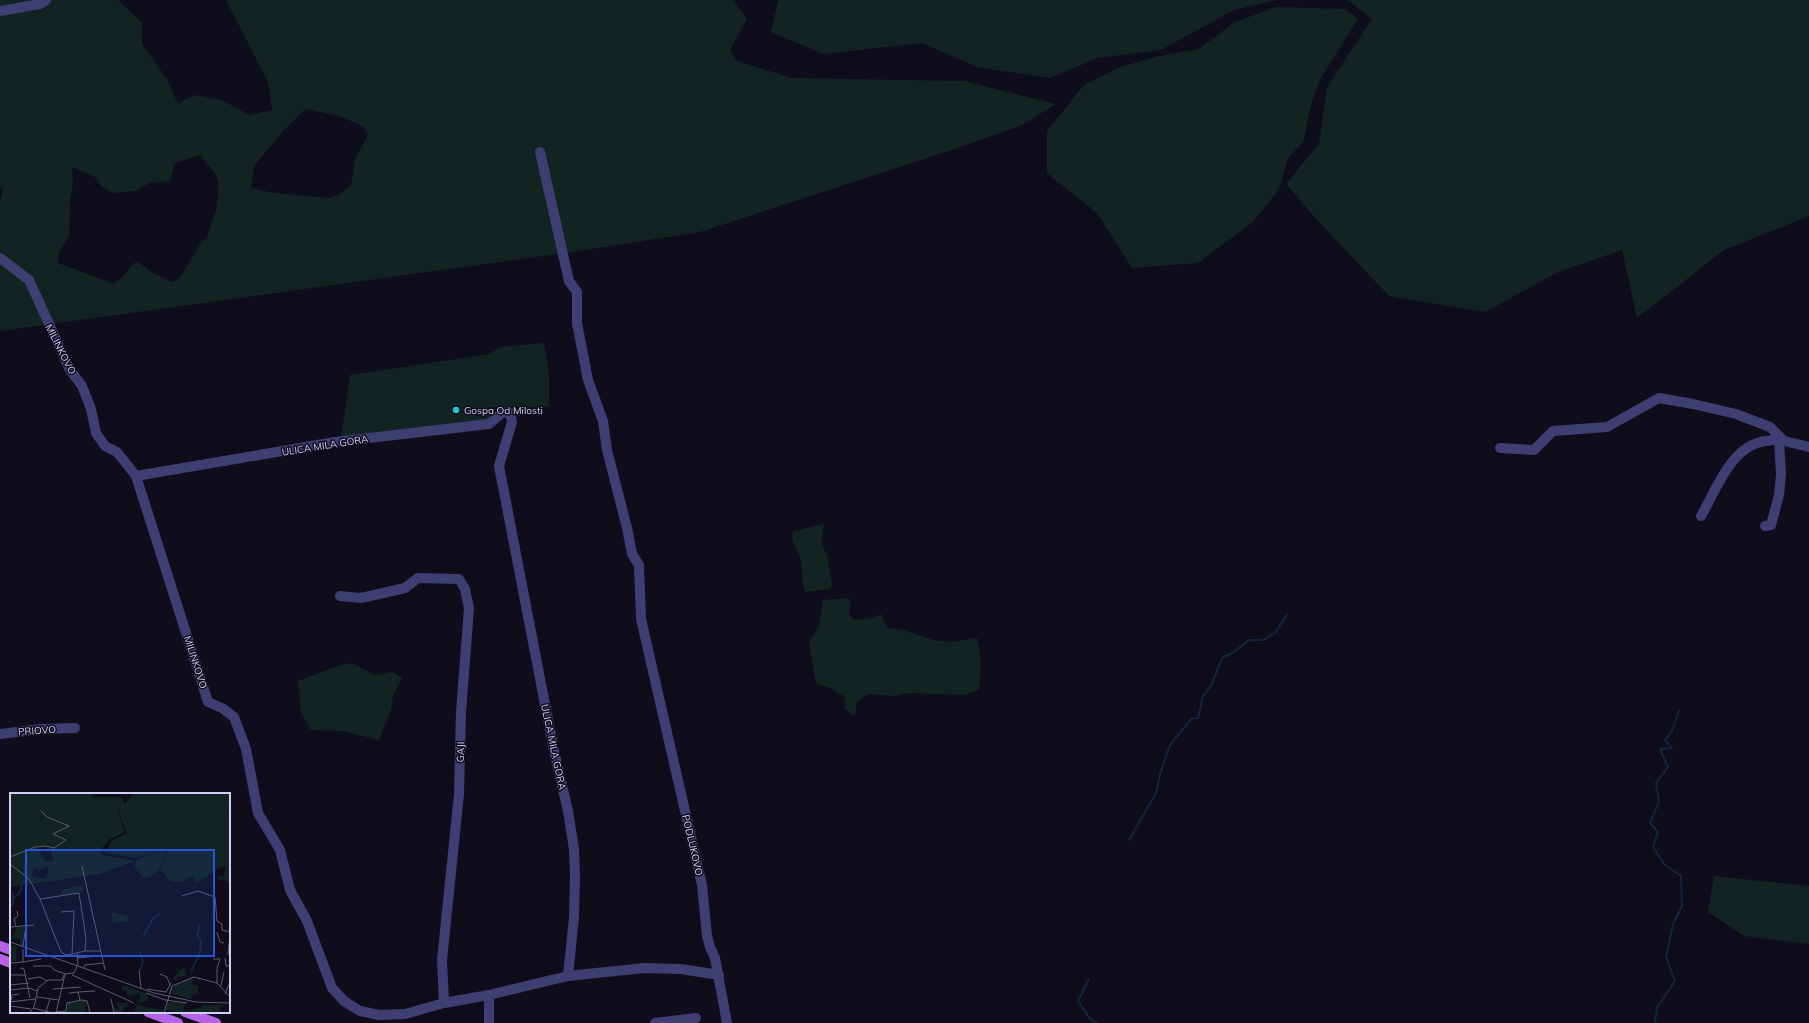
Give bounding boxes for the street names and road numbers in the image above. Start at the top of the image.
street label: MILINKOVO [42,322,79,377]
street label: ULICA MILA GORA [281,432,370,459]
street label: MILINKOVO [181,634,210,690]
street label: ULICA MILA GORA [538,703,569,792]
street label: PRIOVO [18,723,57,738]
street label: GAJI [454,742,467,762]
street label: PODLUKOVO [679,813,706,877]

